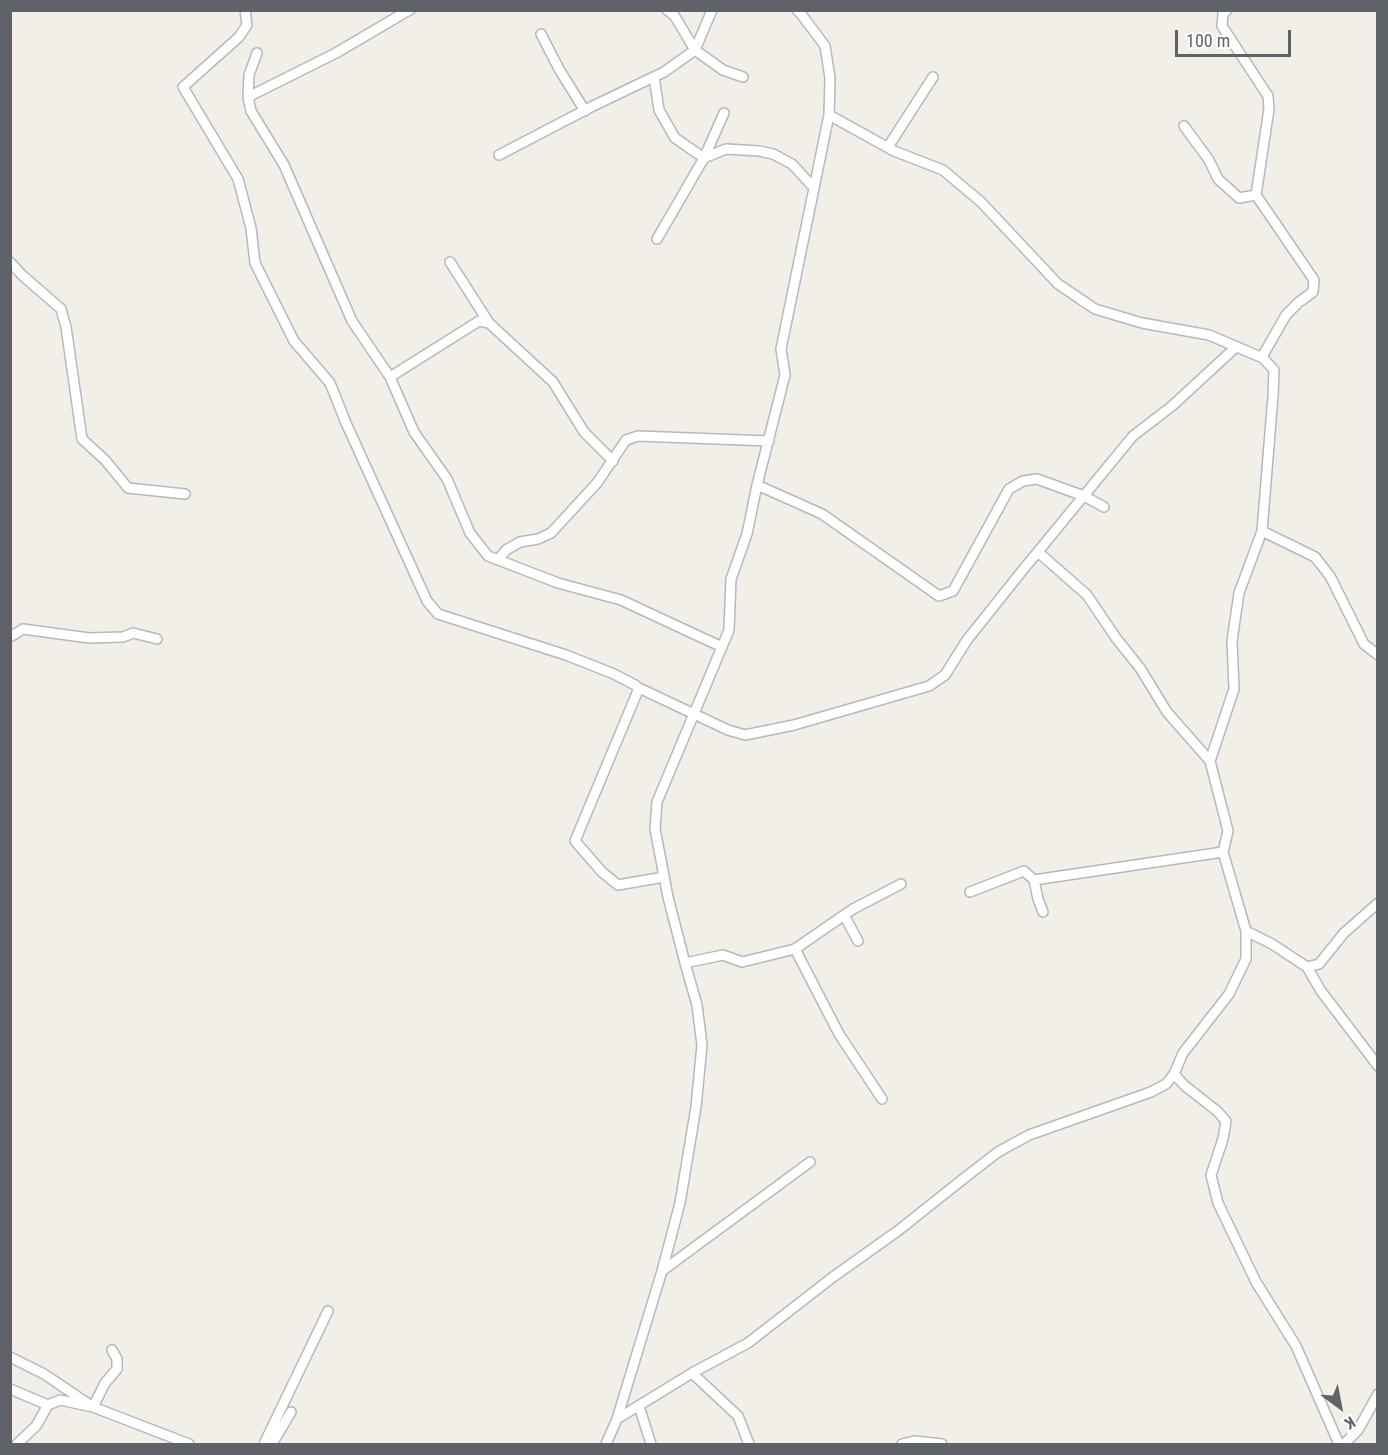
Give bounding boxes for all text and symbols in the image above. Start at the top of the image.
scale bar [1178,18,1294,56]
text: 100 m [1186,30,1230,51]
north arrow [1310,1377,1370,1437]
text: K [1341,1412,1359,1433]

